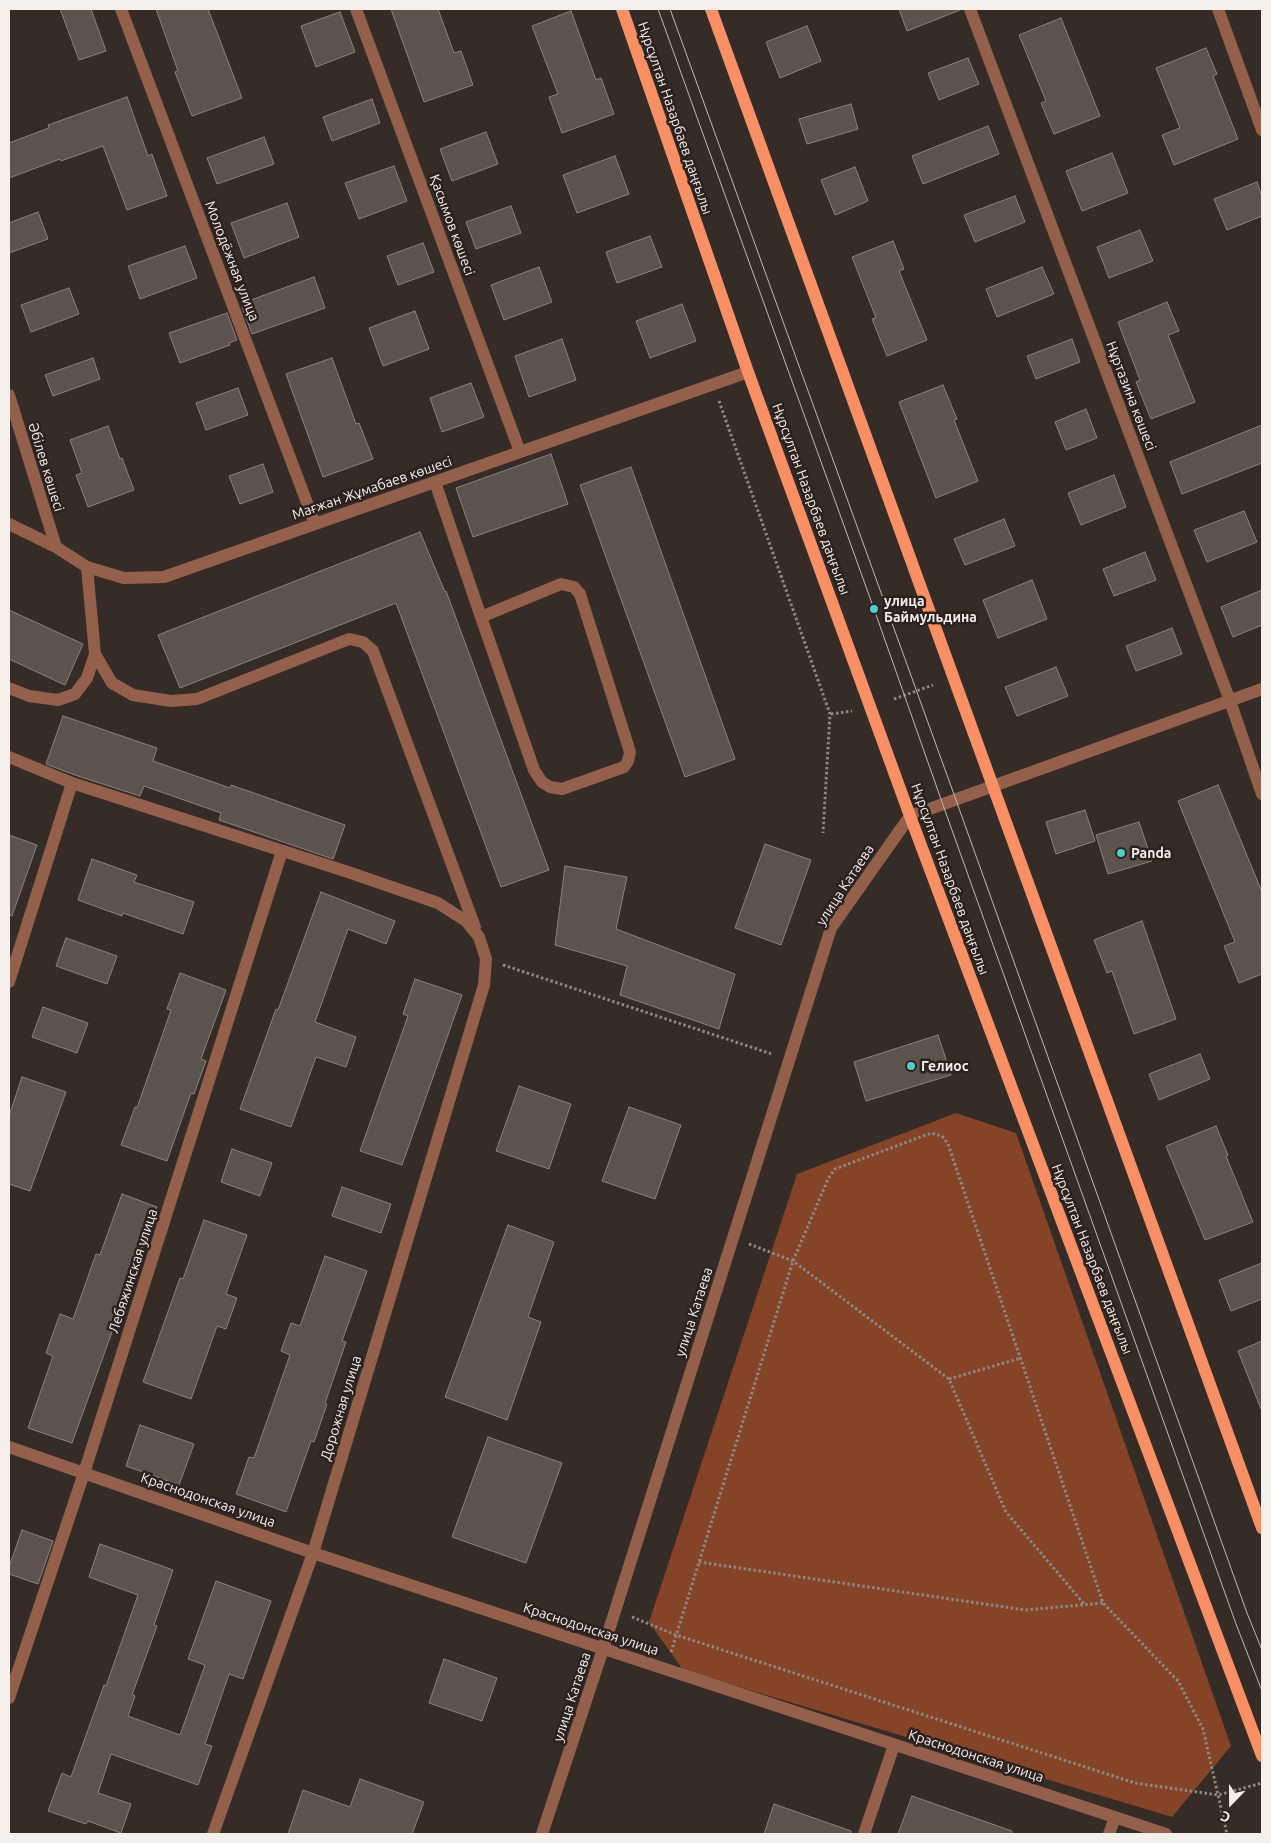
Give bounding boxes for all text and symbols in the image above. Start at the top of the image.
street label: Нұрсұлтан Назарбаев даңғылы [634,20,716,216]
street label: Қасымов көшесі [426,172,478,278]
street label: Молодёжная улица [201,198,263,324]
street label: Нұртазина көшесі [1102,339,1160,453]
street label: Нұрсұлтан Назарбаев даңғылы [768,401,854,597]
street label: Әбілев көшесі [24,420,68,514]
street label: Мағжан Жұмабаев көшесі [290,453,454,523]
place label: улица Баймульдина [884,593,977,626]
marker: улица Баймульдина [868,603,880,615]
street label: Нұрсұлтан Назарбаев даңғылы [907,781,993,977]
street label: улица Катаева [813,841,877,929]
place label: Panda [1131,845,1171,861]
marker: Panda [1115,847,1127,859]
place label: Гелиос [921,1058,969,1074]
marker: Гелиос [905,1060,917,1072]
street label: Нұрсұлтан Назарбаев даңғылы [1048,1161,1136,1357]
street label: Лебяжинская улица [105,1207,161,1335]
street label: улица Катаева [672,1265,716,1359]
street label: Дорожная улица [317,1353,365,1463]
street label: Краснодонская улица [138,1469,278,1531]
street label: Краснодонская улица [521,1599,661,1659]
street label: улица Катаева [550,1650,594,1744]
street label: Краснодонская улица [906,1726,1046,1786]
north arrow [1206,1778,1256,1828]
text: С [1218,1808,1233,1826]

